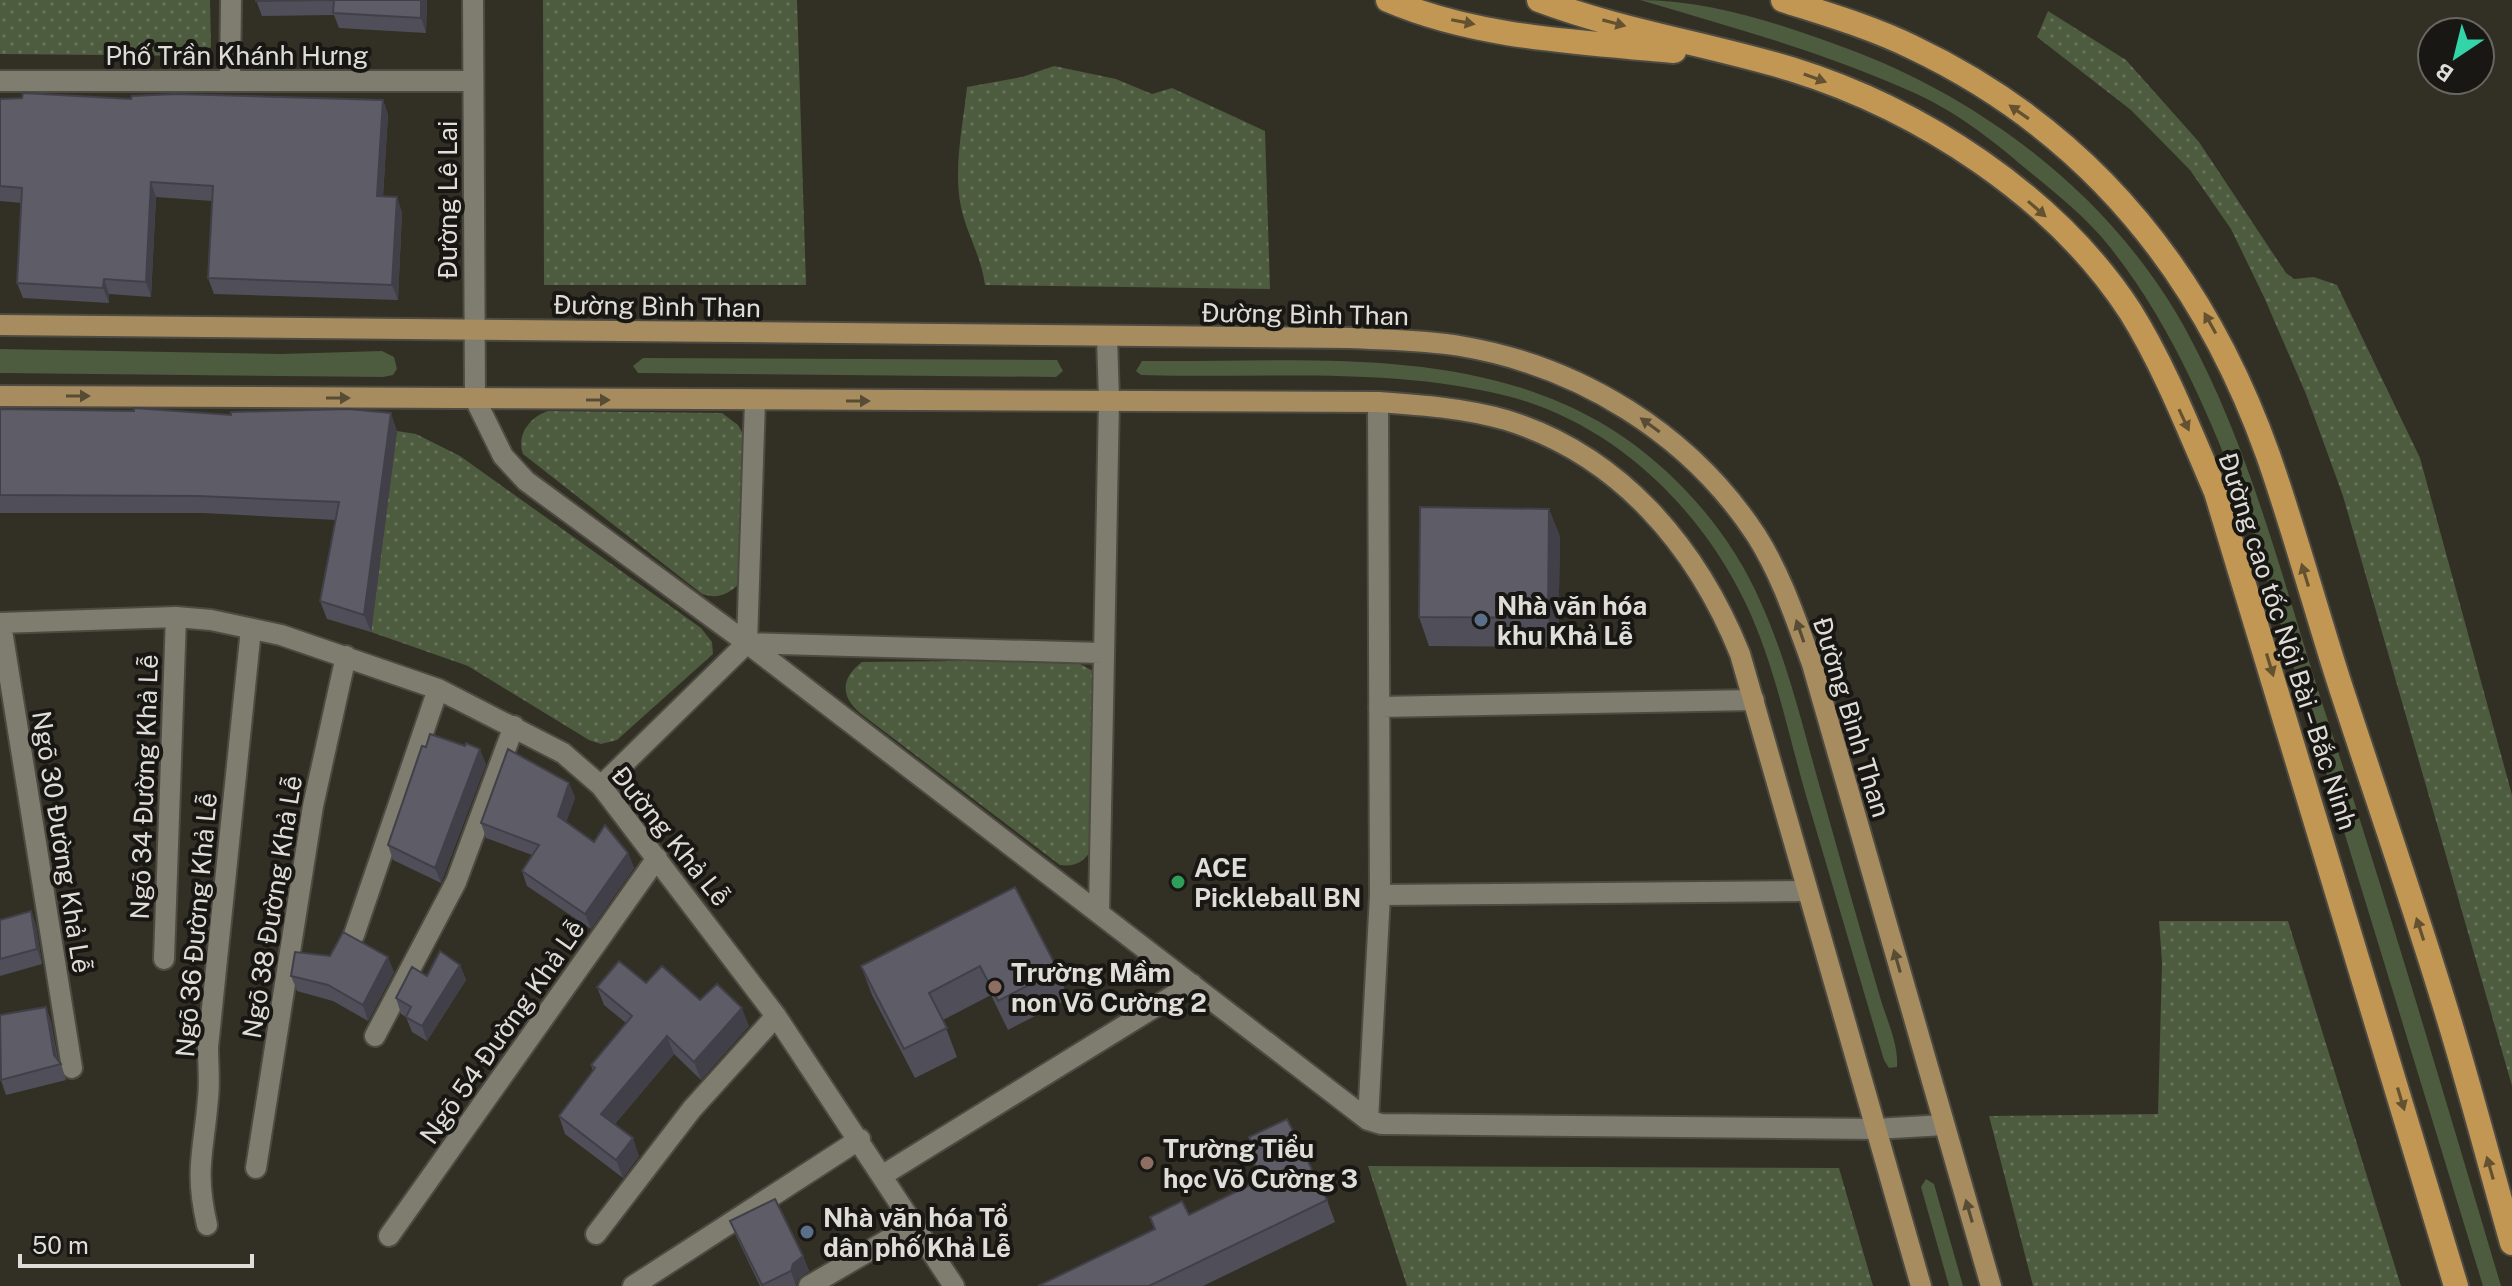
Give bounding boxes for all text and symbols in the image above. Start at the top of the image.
one-way arrow [1450,16,1475,29]
north arrow [2416,16,2496,96]
one-way arrow [1602,17,1626,30]
street label: Phố Trần Khánh Hưng [105,40,369,71]
text: B [2431,57,2458,87]
one-way arrow [1803,72,1827,84]
one-way arrow [2008,105,2029,120]
street label: Đường Lê Lai [432,121,463,279]
one-way arrow [2026,200,2046,217]
street label: Đường Bình Than [553,289,761,323]
street label: Đường Bình Than [1201,297,1409,331]
one-way arrow [2203,312,2216,335]
one-way arrow [66,390,91,402]
one-way arrow [326,392,351,404]
one-way arrow [586,394,611,406]
one-way arrow [846,395,871,407]
one-way arrow [2177,408,2191,431]
one-way arrow [1640,417,1660,433]
street label: Đường cao tốc Nội Bài – Bắc Ninh [2212,448,2364,834]
one-way arrow [2298,563,2311,587]
place label: Nhà văn hóa khu Khả Lễ [1497,590,1647,651]
marker: Nhà văn hóa khu Khả Lễ [1472,611,1490,629]
street label: Đường Bình Than [1807,613,1897,821]
one-way arrow [1794,619,1806,643]
one-way arrow [2264,653,2276,677]
street label: Ngõ 34 Đường Khả Lễ [124,654,164,920]
street label: Ngõ 30 Đường Khả Lễ [26,709,98,975]
street label: Đường Khả Lễ [605,760,737,912]
street label: Ngõ 38 Đường Khả Lễ [236,773,308,1041]
street label: Ngõ 36 Đường Khả Lễ [169,792,223,1058]
place label: ACE Pickleball BN [1194,852,1361,913]
marker: ACE Pickleball BN [1169,873,1187,891]
street label: Ngõ 54 Đường Khả Lễ [413,914,591,1150]
one-way arrow [2413,916,2425,940]
one-way arrow [1890,949,1903,973]
place label: Trường Mầm non Võ Cường 2 [1011,957,1207,1018]
marker: Trường Mầm non Võ Cường 2 [986,978,1004,996]
one-way arrow [2395,1087,2408,1111]
place label: Trường Tiểu học Võ Cường 3 [1163,1133,1358,1194]
marker: Trường Tiểu học Võ Cường 3 [1138,1154,1156,1172]
one-way arrow [2483,1155,2496,1179]
one-way arrow [1962,1199,1975,1223]
place label: Nhà văn hóa Tổ dân phố Khả Lễ [823,1202,1011,1263]
scale bar [20,1218,252,1268]
marker: Nhà văn hóa Tổ dân phố Khả Lễ [798,1223,816,1241]
text: 50 m [32,1231,89,1259]

